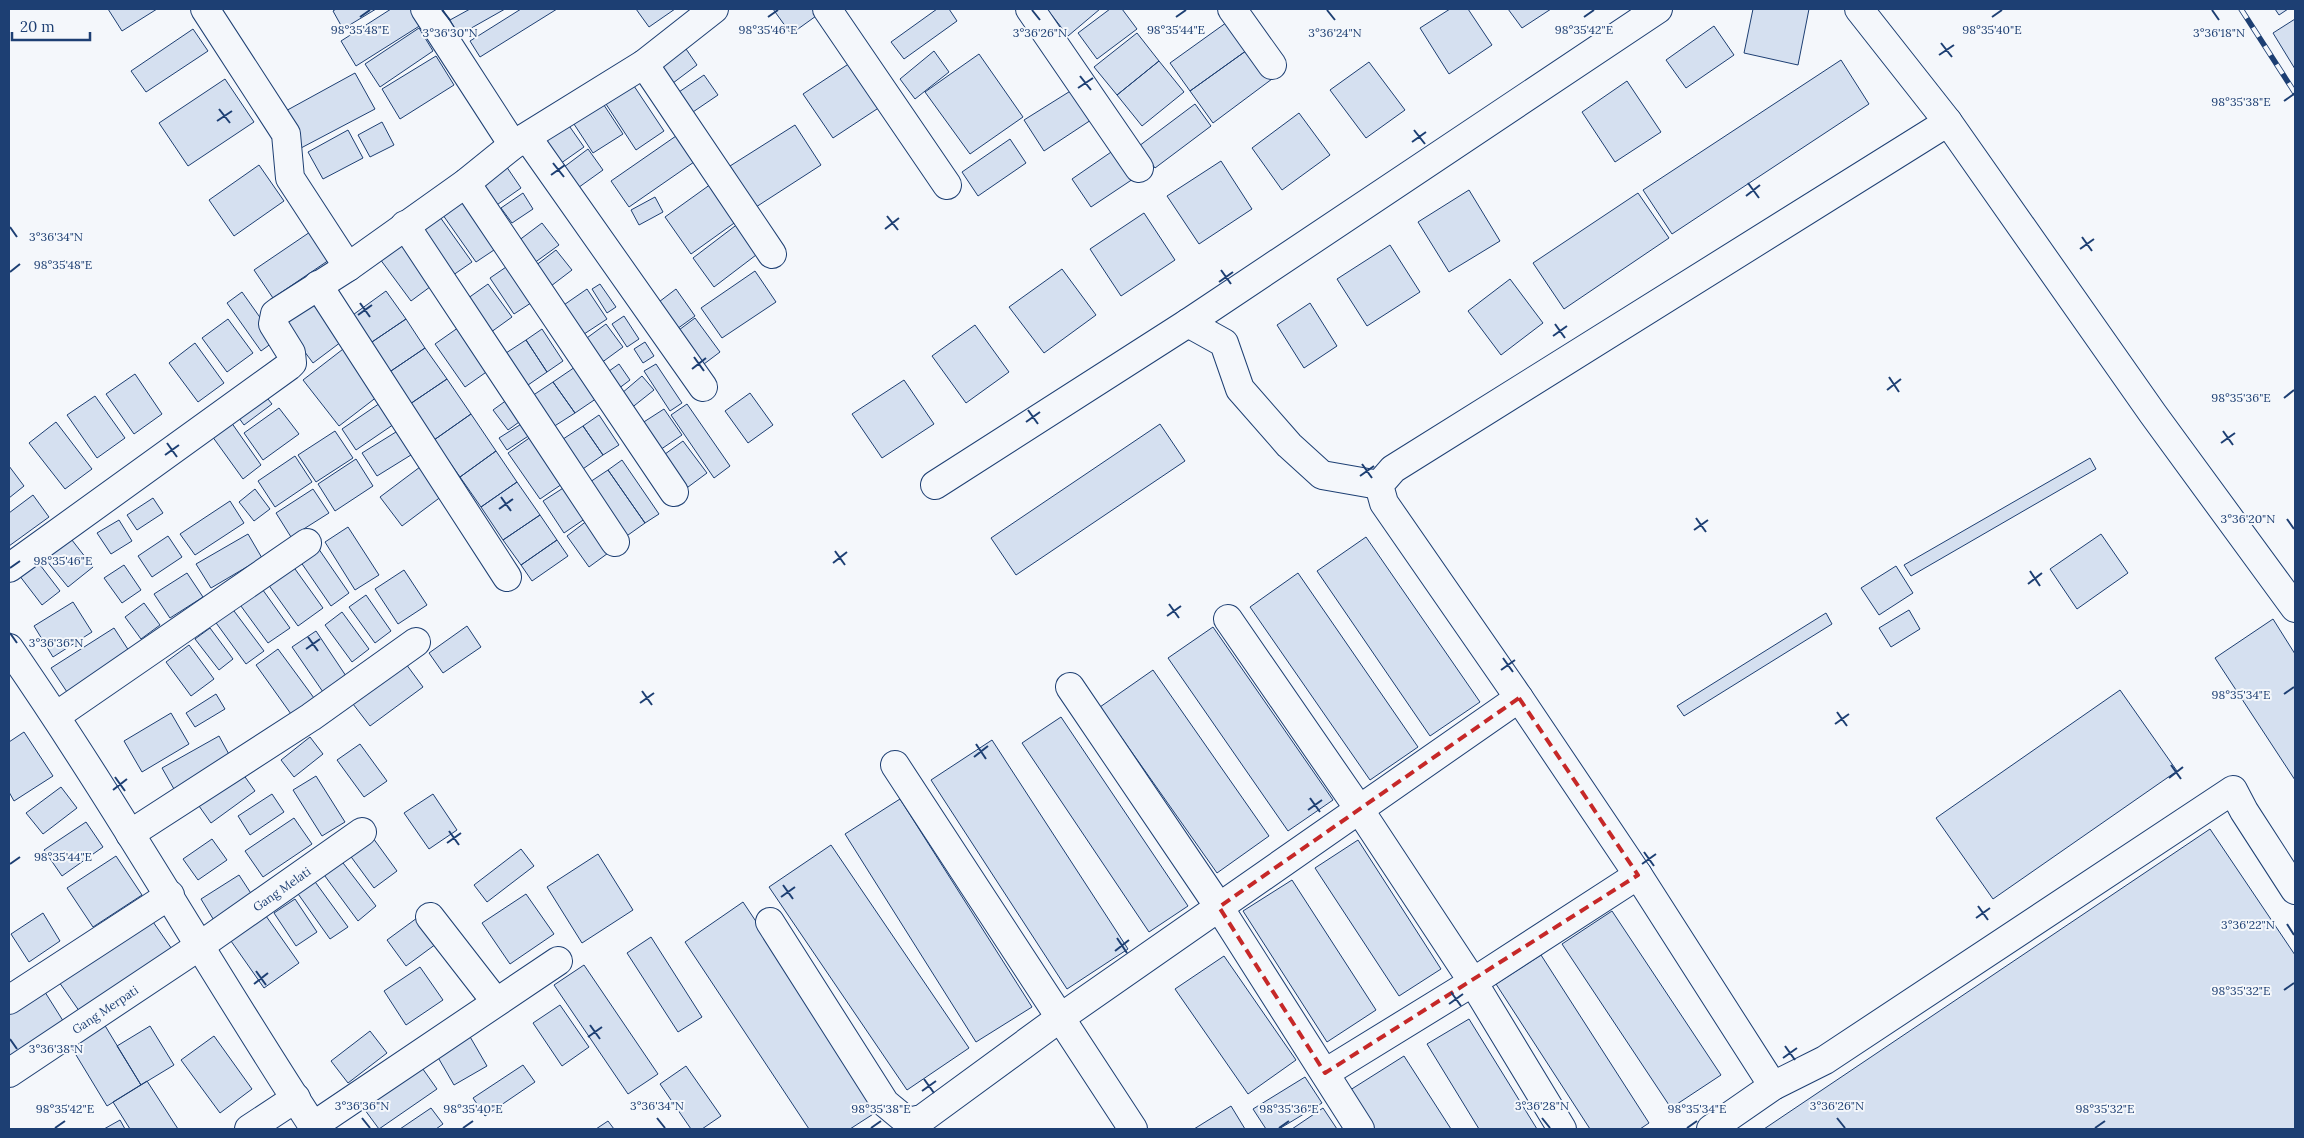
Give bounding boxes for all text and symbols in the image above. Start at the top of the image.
scale bar [12,10,90,42]
text: 20 m [20,17,55,36]
text: 98°35'48"E [331,22,389,37]
text: 98°35'46"E [739,22,797,37]
text: 98°35'44"E [1147,22,1205,37]
text: 98°35'42"E [1555,22,1613,37]
text: 98°35'40"E [1962,22,2022,37]
text: 3°36'30"N [422,25,478,40]
text: 3°36'26"N [1013,25,1067,40]
text: 3°36'24"N [1308,25,1362,40]
text: 3°36'18"N [2193,25,2245,40]
text: 98°35'38"E [2211,94,2271,109]
text: 3°36'34"N [29,229,83,244]
text: 98°35'48"E [34,257,92,272]
text: 98°35'36"E [2211,390,2271,405]
text: 3°36'20"N [2221,511,2275,526]
text: 98°35'46"E [34,553,92,568]
text: 3°36'36"N [29,635,83,650]
text: 98°35'34"E [2212,687,2270,702]
text: 98°35'44"E [34,849,92,864]
street label: Gang Melati [250,863,313,914]
text: 3°36'22"N [2221,917,2275,932]
street label: Gang Merpati [69,982,141,1037]
text: 98°35'32"E [2211,983,2271,998]
text: 3°36'38"N [29,1041,83,1056]
text: 3°36'36"N [335,1098,389,1113]
text: 3°36'34"N [630,1098,684,1113]
text: 3°36'28"N [1515,1098,1569,1113]
text: 3°36'26"N [1810,1098,1864,1113]
text: 98°35'42"E [36,1101,94,1116]
text: 98°35'40"E [443,1101,503,1116]
text: 98°35'38"E [851,1101,911,1116]
text: 98°35'36"E [1259,1101,1319,1116]
text: 98°35'34"E [1668,1101,1726,1116]
text: 98°35'32"E [2075,1101,2135,1116]

